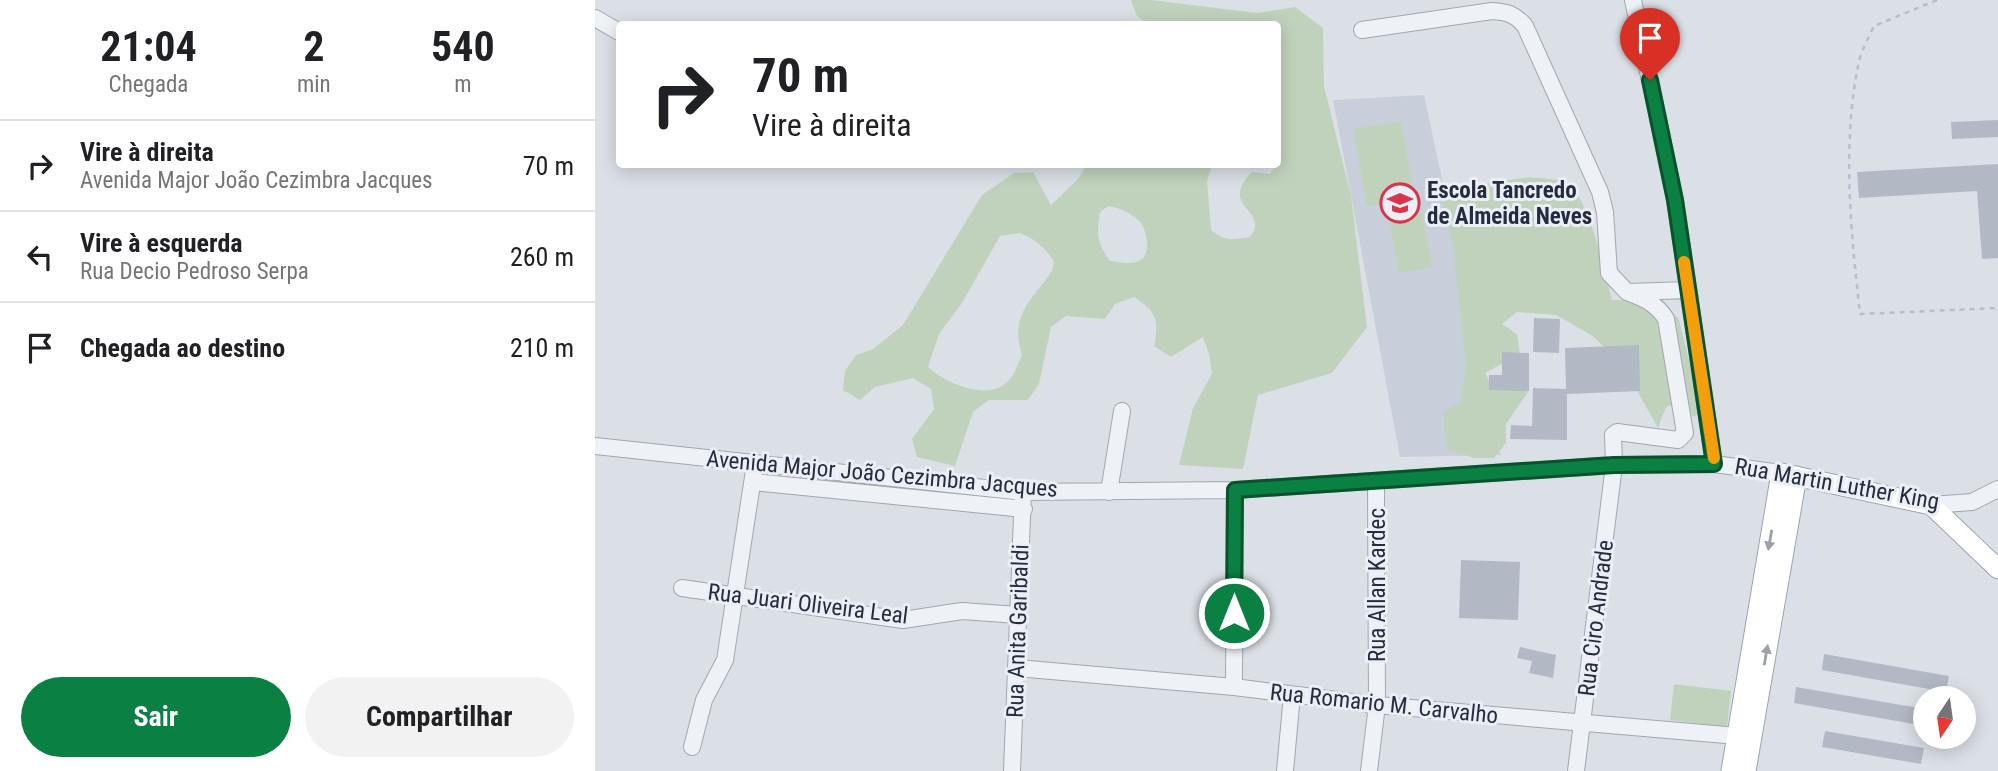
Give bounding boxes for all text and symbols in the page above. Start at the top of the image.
pin [1620,8,1680,80]
icon: arrive [1631,19,1669,57]
text: 21:04 [100,22,197,71]
text: 2 [303,22,324,71]
text: 540 [431,22,495,71]
text: 70 m [752,47,849,104]
icon: right [637,49,728,140]
text: Chegada [109,71,188,98]
text: min [297,71,331,98]
text: m [454,71,471,98]
text: Vire à direita [752,106,912,144]
text: Vire à direita [80,137,214,167]
icon: right [21,147,59,185]
text: 70 m [523,151,574,181]
text: Avenida Major João Cezimbra Jacques [80,167,433,194]
place label: Escola Tancredo de Almeida Neves [1427,177,1592,230]
school or university icon: Escola Tancredo de Almeida Neves [1379,182,1421,224]
text: Vire à esquerda [80,228,243,258]
icon: left [21,238,59,276]
text: 260 m [510,242,574,272]
text: Rua Decio Pedroso Serpa [80,258,309,285]
icon: arrive [21,329,59,367]
text: Chegada ao destino [80,333,285,363]
text: 210 m [510,333,574,363]
street label: Avenida Major João Cezimbra Jacques [705,445,1059,503]
street label: Rua Martin Luther King [1733,453,1941,515]
street label: Rua Allan Kardec [1364,508,1391,662]
one-way arrow [1764,530,1775,552]
street label: Rua Ciro Andrade [1573,538,1619,698]
street label: Rua Anita Garibaldi [1001,544,1035,718]
position arrow [1197,576,1271,650]
street label: Rua Juari Oliveira Leal [706,578,910,630]
one-way arrow [1761,644,1772,666]
button: Sair [21,677,291,757]
button: Compartilhar [305,677,574,757]
street label: Rua Romario M. Carvalho [1269,679,1499,729]
north arrow [1913,686,1976,749]
map controls [1913,686,1976,749]

